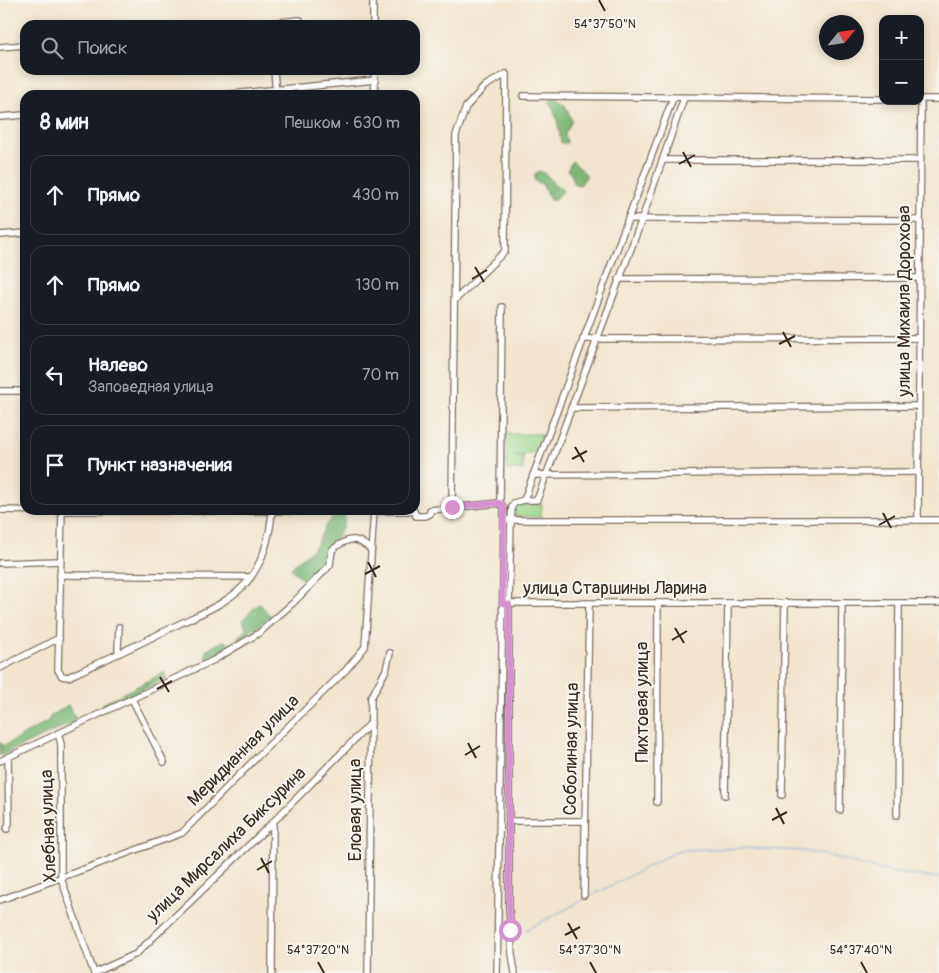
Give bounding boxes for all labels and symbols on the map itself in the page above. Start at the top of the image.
north arrow [819,15,864,60]
text: 54°37'50"N [574,17,636,32]
street label: улица Михаила Дорохова [893,205,916,398]
route end [441,496,464,519]
street label: улица Старшины Ларина [522,577,707,600]
street label: Пихтовая улица [631,642,654,762]
street label: Соболиная улица [559,682,584,816]
street label: Меридианная улица [183,690,304,811]
street label: Еловая улица [344,759,367,861]
street label: улица Мирсалиха Биксурина [141,762,311,927]
street label: Хлебная улица [35,769,62,883]
route start [499,919,522,942]
text: 54°37'20"N [287,943,349,958]
text: 54°37'30"N [559,943,621,958]
text: 54°37'40"N [830,943,892,958]

